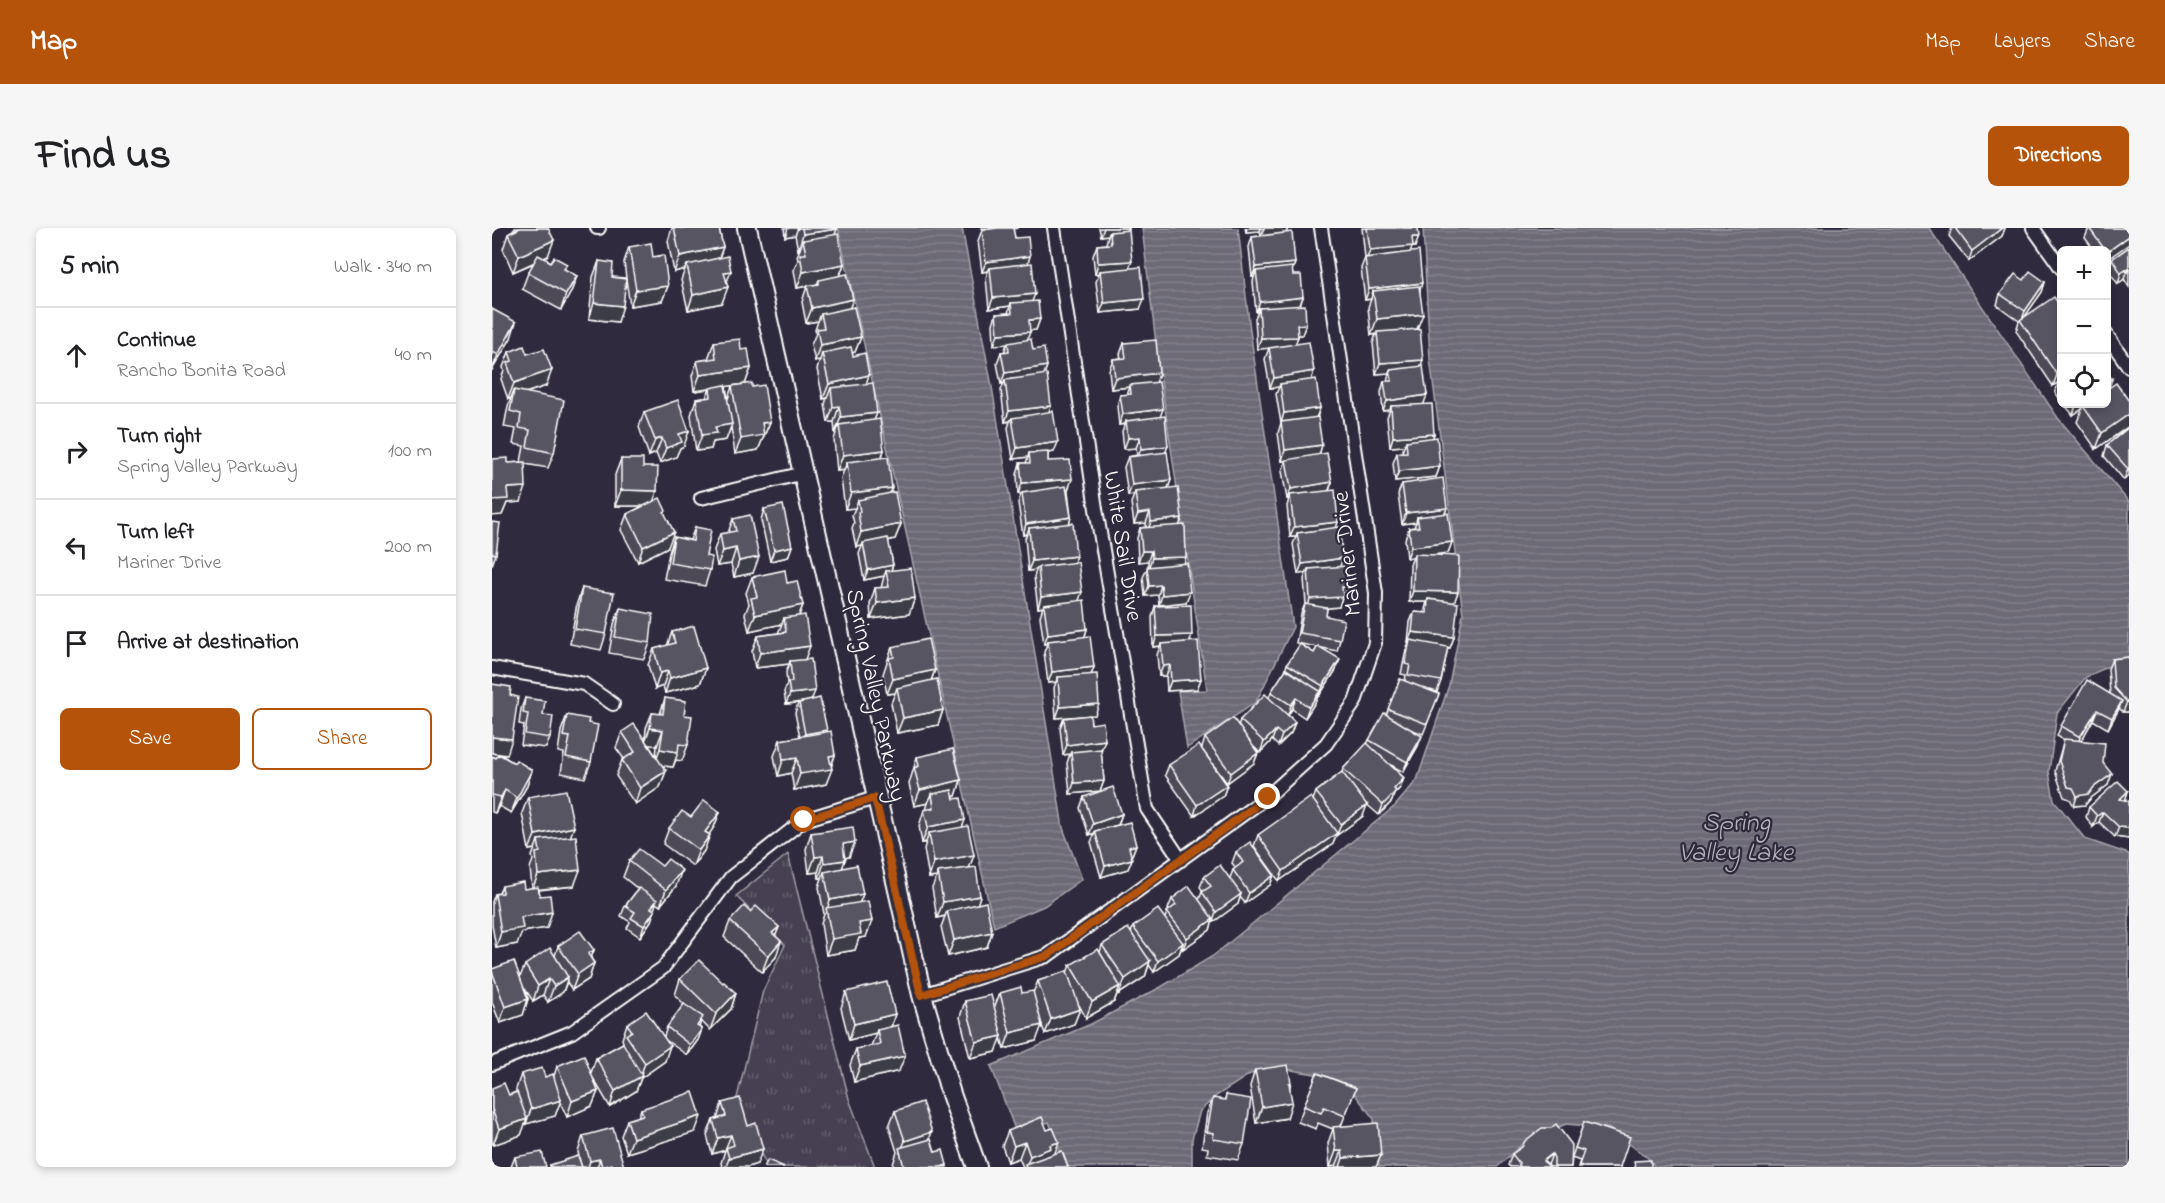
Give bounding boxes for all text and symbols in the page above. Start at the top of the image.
text: Map [30,22,77,63]
text: Map [1925,27,1961,57]
text: Layers [1994,27,2051,57]
text: Share [2084,27,2135,57]
text: Find us [36,126,171,187]
button: Directions [1988,126,2129,186]
map controls [2057,246,2111,408]
button: + [2057,246,2111,300]
text: 5 min [60,248,119,286]
text: Walk · 340 m [334,253,432,282]
button: − [2057,300,2111,354]
text: Continue [117,325,196,357]
icon: ahead [60,339,93,372]
text: 40 m [395,341,432,370]
button: locate [2057,354,2111,408]
text: Rancho Bonita Road [117,357,286,386]
text: Turn right [117,421,202,453]
icon: right [60,435,93,468]
text: 100 m [388,437,432,466]
text: Spring Valley Parkway [117,453,298,482]
street label: White Sail Drive [1092,469,1151,624]
street label: Mariner Drive [1325,489,1372,618]
text: Turn left [117,517,194,549]
icon: left [60,531,93,564]
text: 200 m [384,533,432,562]
text: Mariner Drive [117,549,222,578]
street label: Spring Valley Parkway [834,586,914,805]
icon: arrive [60,627,93,660]
text: Arrive at destination [117,627,299,659]
button: Save [60,708,240,770]
button: Share [252,708,432,770]
route end [1254,783,1280,809]
water label: Spring Valley Lake [1679,805,1794,873]
route start [790,806,816,832]

